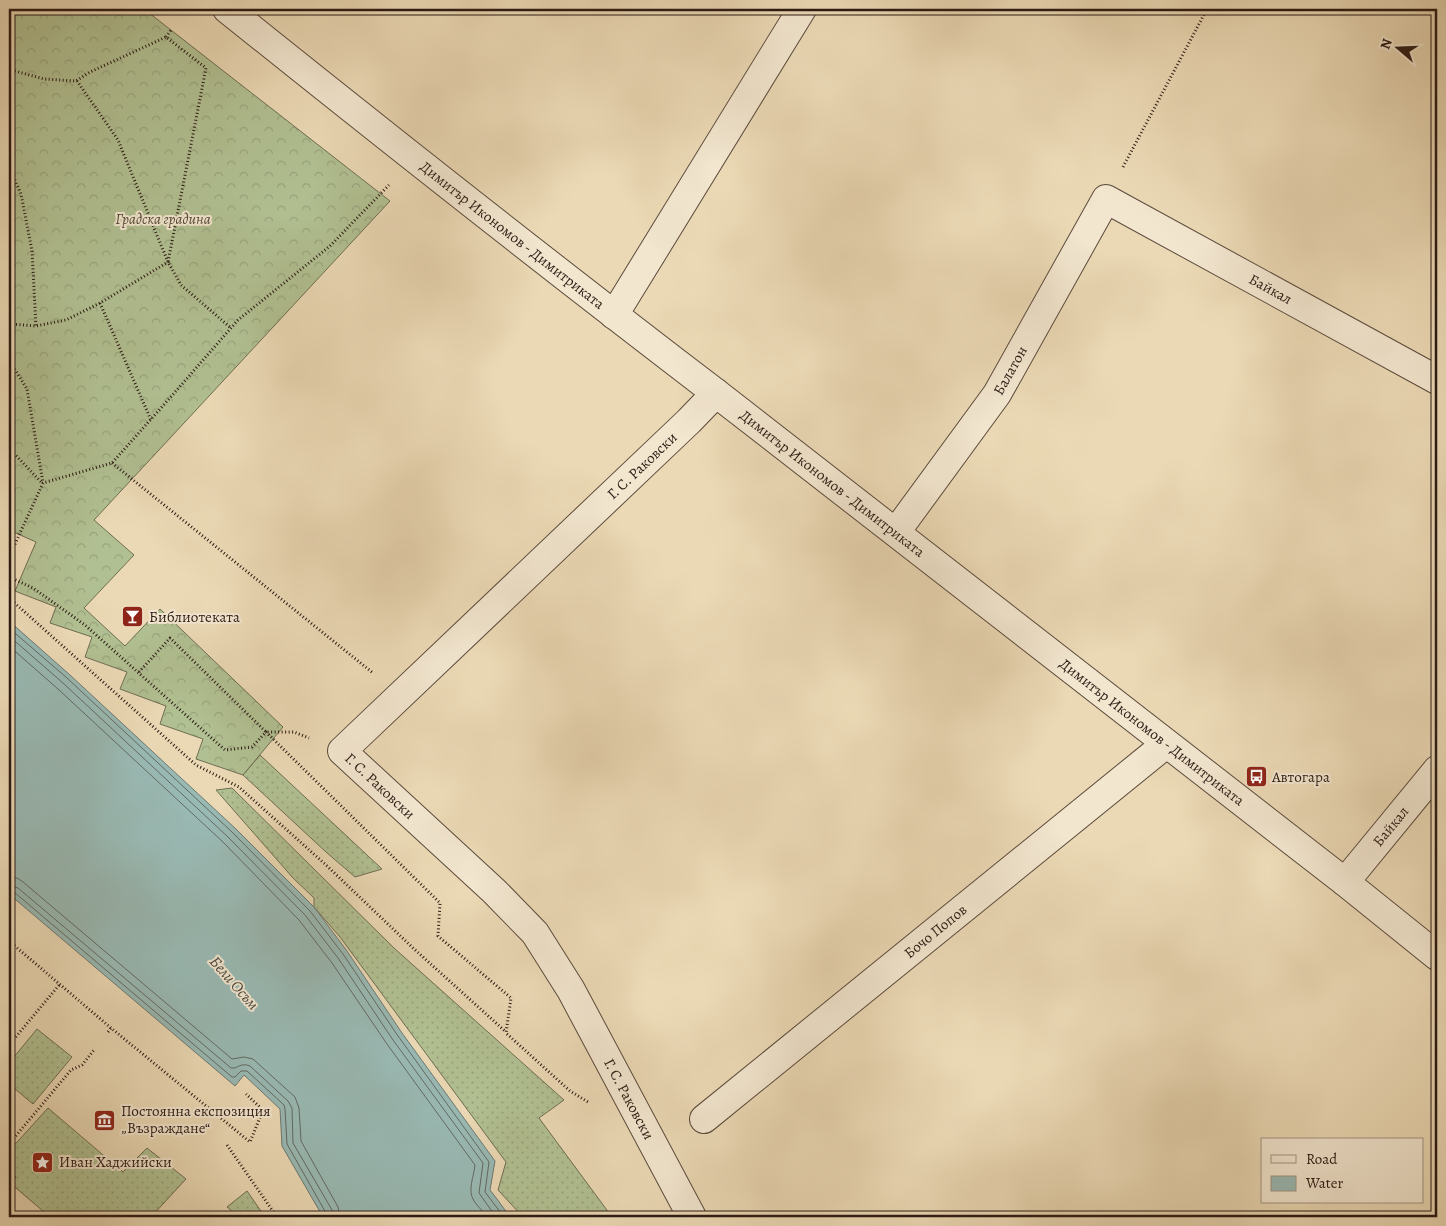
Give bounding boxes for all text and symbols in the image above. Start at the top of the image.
north arrow [1374,22,1424,72]
text: N [1376,36,1397,52]
street label: Димитър Икономов - Димитриката [416,157,609,314]
park label: Градска градина [115,209,211,229]
street label: Байкал [1245,269,1296,309]
street label: Балатон [988,342,1032,399]
street label: Димитър Икономов - Димитриката [736,405,929,562]
street label: Г. С. Раковски [603,428,681,504]
bar icon: Библиотеката [121,605,145,629]
place label: Библиотеката [149,607,240,627]
street label: Димитър Икономов - Димитриката [1055,654,1249,810]
street label: Г. С. Раковски [341,748,420,824]
bus stop icon: Автогара [1244,765,1268,789]
place label: Автогара [1271,767,1330,787]
street label: Байкал [1368,802,1413,851]
street label: Бочо Попов [900,900,971,963]
water label: Бели Осъм [204,951,264,1015]
street label: Г. С. Раковски [599,1055,659,1143]
place label: Постоянна експозиция „Възраждане“ [121,1101,271,1138]
museum icon: Постоянна експозиция „Възраждане“ [93,1108,117,1132]
legend [1261,1138,1424,1204]
text: Road [1306,1149,1338,1169]
place icon: Иван Хаджийски [31,1150,55,1174]
place label: Иван Хаджийски [59,1152,172,1172]
text: Water [1305,1173,1343,1193]

